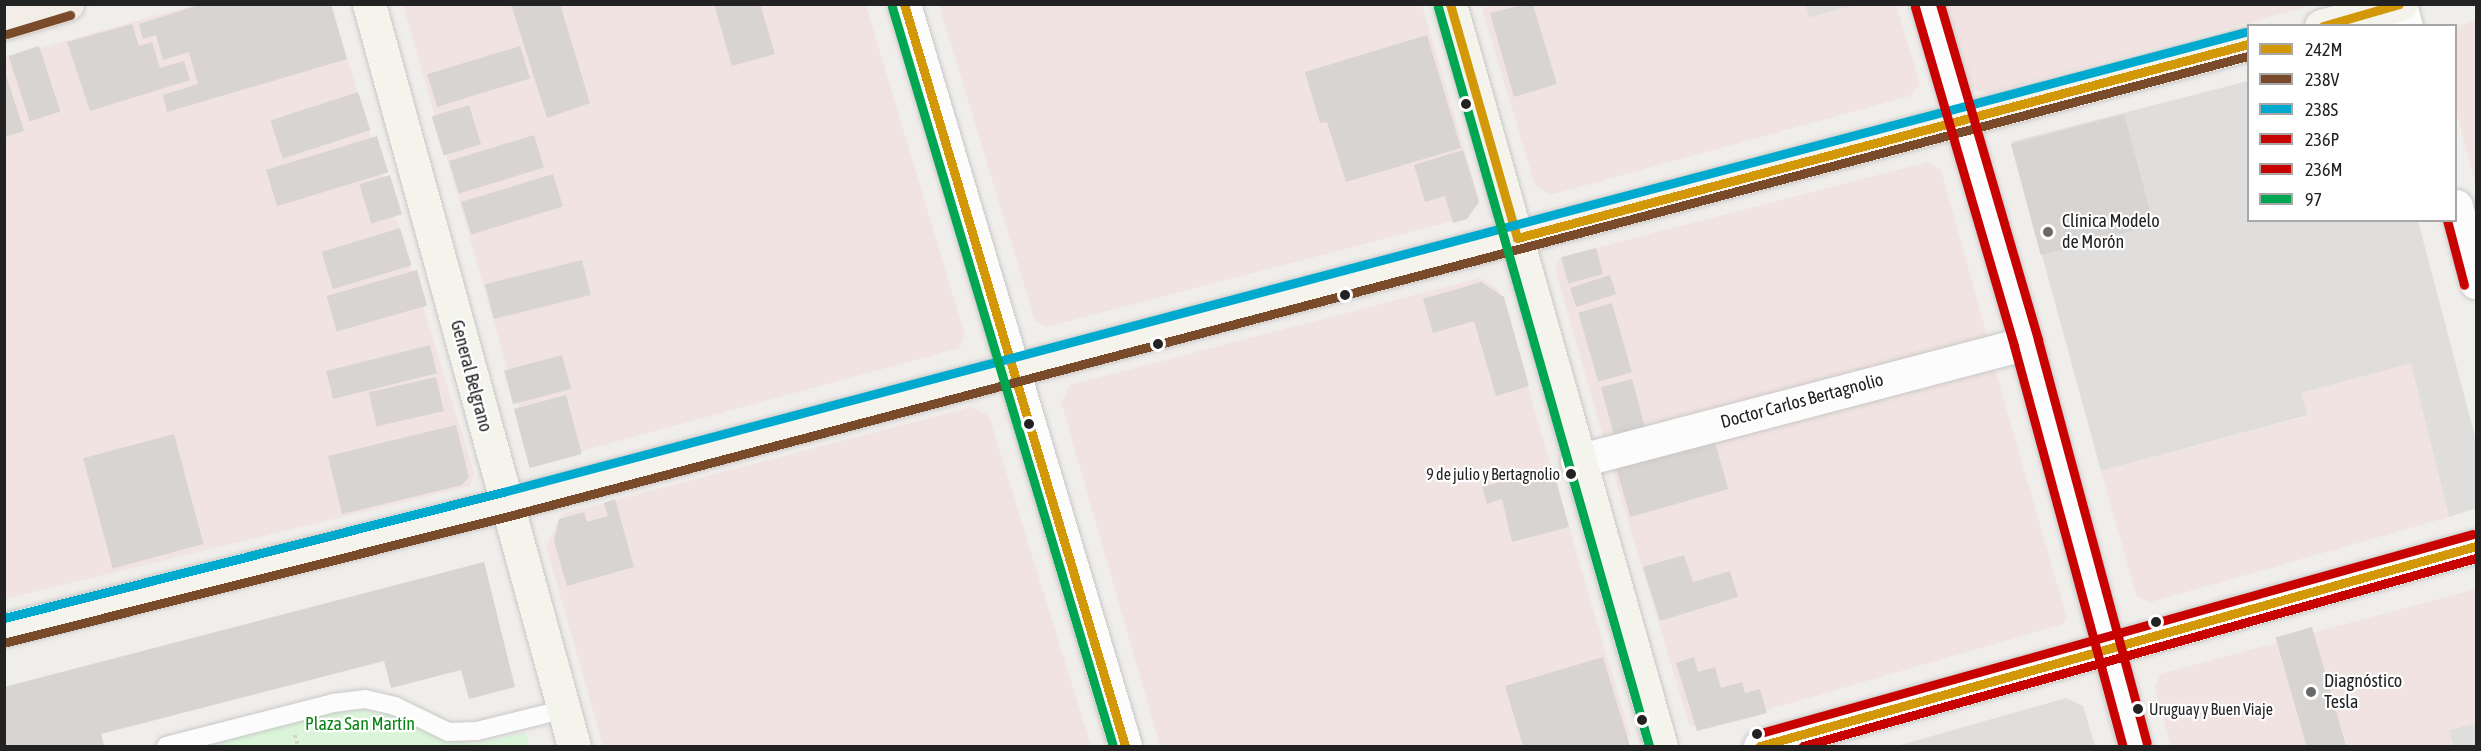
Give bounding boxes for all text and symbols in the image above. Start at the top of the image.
legend [2247,24,2457,222]
text: 242M [2305,39,2342,60]
text: 238V [2305,69,2339,90]
unlabelled marker [1460,98,1472,110]
text: 238S [2305,99,2338,120]
text: 236P [2305,129,2339,150]
text: 236M [2305,159,2342,180]
text: 97 [2305,189,2322,210]
place label: Clínica Modelo de Morón [2062,211,2160,254]
marker: Clínica Modelo de Morón [2039,223,2057,241]
unlabelled marker [1339,289,1351,301]
street label: General Belgrano [446,318,496,434]
unlabelled marker [1152,338,1164,350]
street label: Doctor Carlos Bertagnolio [1718,369,1886,433]
unlabelled marker [1023,418,1035,430]
place label: 9 de julio y Bertagnolio [1426,464,1560,484]
marker: 9 de julio y Bertagnolio [1565,468,1577,480]
unlabelled marker [2150,616,2162,628]
place label: Diagnóstico Tesla [2324,671,2402,714]
marker: Diagnóstico Tesla [2302,683,2320,701]
place label: Uruguay y Buen Viaje [2149,699,2273,719]
marker: Uruguay y Buen Viaje [2132,703,2144,715]
park label: Plaza San Martín [305,713,415,735]
unlabelled marker [1636,714,1648,726]
unlabelled marker [1751,728,1763,740]

